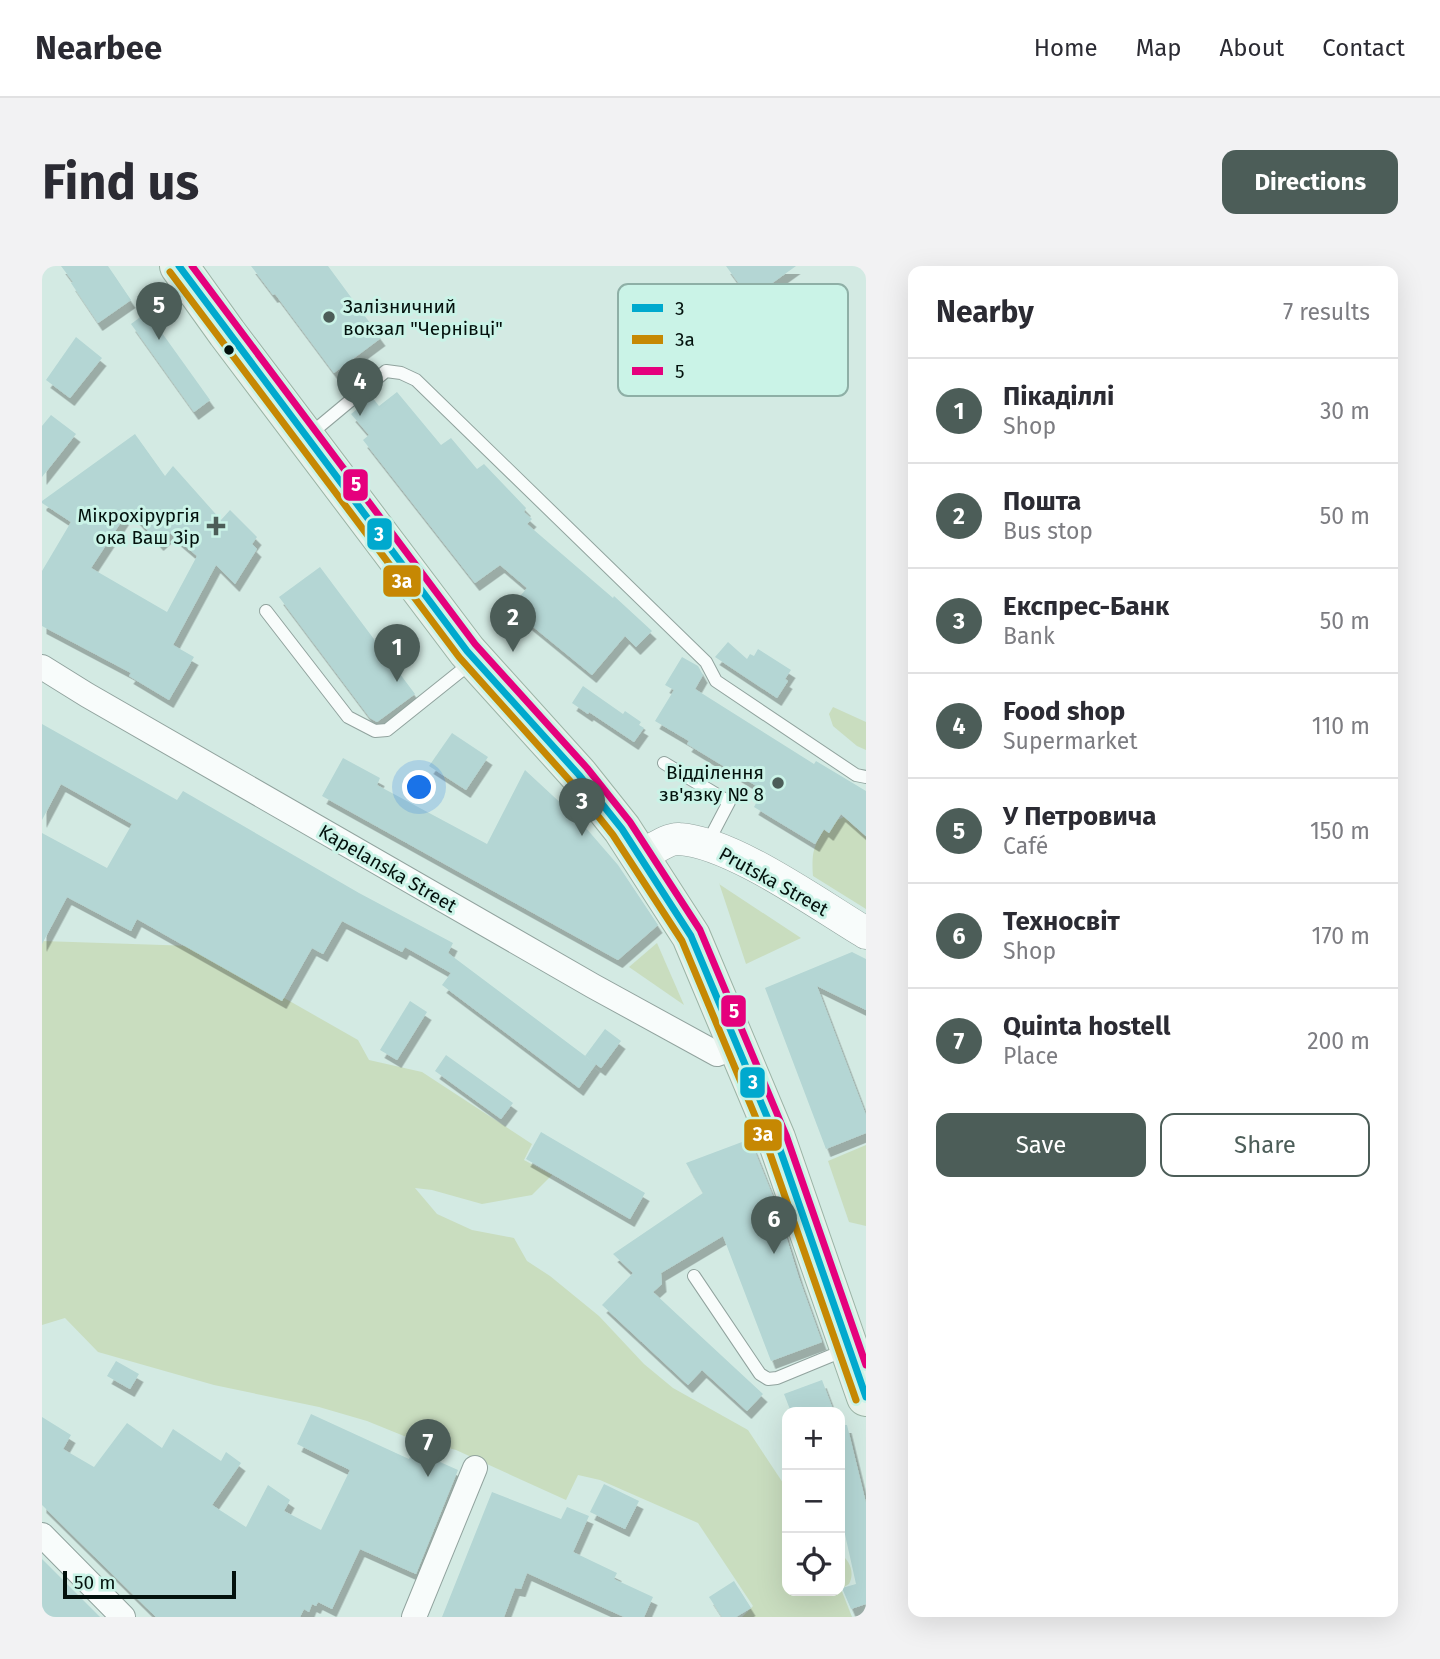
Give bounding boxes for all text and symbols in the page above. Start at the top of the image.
text: Nearbee [35,28,162,68]
text: Home [1034,34,1098,62]
text: Map [1136,34,1182,62]
text: About [1220,34,1284,62]
text: Contact [1322,34,1405,62]
button: Directions [1222,150,1398,214]
text: Find us [42,153,199,212]
pin: 5 [136,282,182,340]
legend [618,284,848,396]
text: Nearby [936,294,1034,330]
place label: Залізничний вокзал "Чернівці" [343,295,503,340]
text: 3 [675,297,684,320]
text: 7 results [1283,298,1370,326]
marker: Залізничний вокзал "Чернівці" [321,309,337,325]
text: 3а [675,328,695,351]
unlabelled marker [222,343,236,357]
pin: 4 [337,358,383,416]
text: 5 [675,360,685,383]
text: Пікаділлі [1003,381,1114,412]
text: 1 [954,397,964,425]
text: 30 m [1320,397,1370,425]
text: Shop [1003,412,1056,440]
line badge: 5 [342,468,369,502]
text: 5 [351,473,361,496]
text: Пошта [1003,486,1081,517]
text: 2 [953,502,965,530]
text: 50 m [1320,502,1370,530]
place label: Мікрохірургія ока Ваш Зір [77,504,200,549]
marker: Мікрохірургія ока Ваш Зір [206,516,226,536]
line badge: 3 [366,517,393,551]
text: Bus stop [1003,517,1093,545]
text: 3 [373,523,384,546]
line badge: 3а [382,564,422,598]
text: 3а [391,570,412,593]
text: Eкспрес-Банк [1003,591,1169,622]
pin: 2 [490,594,536,652]
text: 3 [953,607,965,635]
text: 50 m [1320,607,1370,635]
text: Bank [1003,622,1055,650]
pin: 1 [374,624,420,682]
text: Food shop [1003,696,1125,727]
text: 4 [953,712,966,740]
text: 110 m [1312,712,1370,740]
text: Supermarket [1003,727,1138,755]
place label: Відділення зв'язку № 8 [659,761,764,806]
your location [402,770,436,804]
marker: Відділення зв'язку № 8 [770,775,786,791]
pin: 3 [559,778,605,836]
text: У Петровича [1003,801,1157,832]
text: 5 [953,817,965,845]
text: 150 m [1310,817,1370,845]
street label: Kapelanska Street [315,820,461,917]
text: Café [1003,832,1048,860]
street label: Prutska Street [715,842,832,921]
text: Техносвіт [1003,906,1120,937]
text: 6 [953,922,965,950]
text: 170 m [1311,922,1370,950]
text: Shop [1003,937,1056,965]
line badge: 5 [720,994,747,1028]
text: 5 [729,1000,739,1023]
text: Quinta hostell [1003,1011,1170,1042]
text: 7 [954,1027,964,1055]
text: 200 m [1307,1027,1370,1055]
text: Place [1003,1042,1058,1070]
line badge: 3 [739,1066,766,1099]
text: 3 [747,1071,758,1094]
button: Save [936,1113,1146,1177]
button: Share [1160,1113,1370,1177]
line badge: 3а [743,1118,783,1152]
text: 3а [752,1123,773,1146]
pin: 6 [751,1196,797,1254]
map controls [782,1407,845,1596]
button: + [782,1407,845,1470]
pin: 7 [405,1419,451,1477]
button: − [782,1470,845,1533]
button: locate [782,1533,845,1596]
scale bar [63,1568,236,1600]
text: 50 m [74,1571,115,1594]

